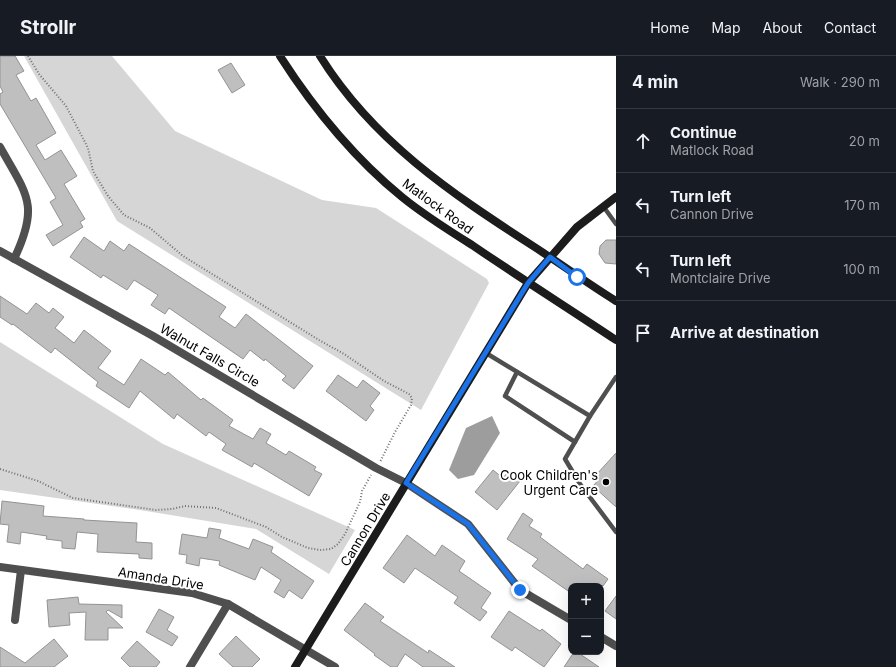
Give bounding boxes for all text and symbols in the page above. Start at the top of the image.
text: Strollr [20,16,76,39]
text: Home [650,19,689,36]
text: Map [711,19,741,36]
text: About [763,19,802,36]
text: Contact [824,19,876,36]
text: 4 min [632,72,678,92]
text: Walk · 290 m [800,74,880,90]
text: Continue [670,123,737,142]
icon: ahead [632,130,654,152]
text: 20 m [849,133,880,149]
text: Matlock Road [670,142,754,158]
street label: Matlock Road [399,175,477,237]
text: Turn left [670,187,731,206]
icon: left [632,194,654,216]
text: 170 m [844,197,880,213]
text: Cannon Drive [670,206,754,222]
text: Turn left [670,251,731,270]
icon: left [632,258,654,280]
text: 100 m [843,261,880,277]
route start [568,268,586,286]
text: Montclaire Drive [670,270,771,286]
street label: Walnut Falls Circle [157,320,263,390]
icon: arrive [632,322,654,344]
text: Arrive at destination [670,323,819,342]
place label: Cook Children's Urgent Care [500,467,598,498]
marker: Cook Children's Urgent Care [601,477,611,487]
street label: Cannon Drive [337,489,393,569]
street label: Amanda Drive [117,563,205,593]
route end [511,581,529,599]
map controls [568,583,604,655]
button: + [568,583,604,619]
button: − [568,619,604,655]

